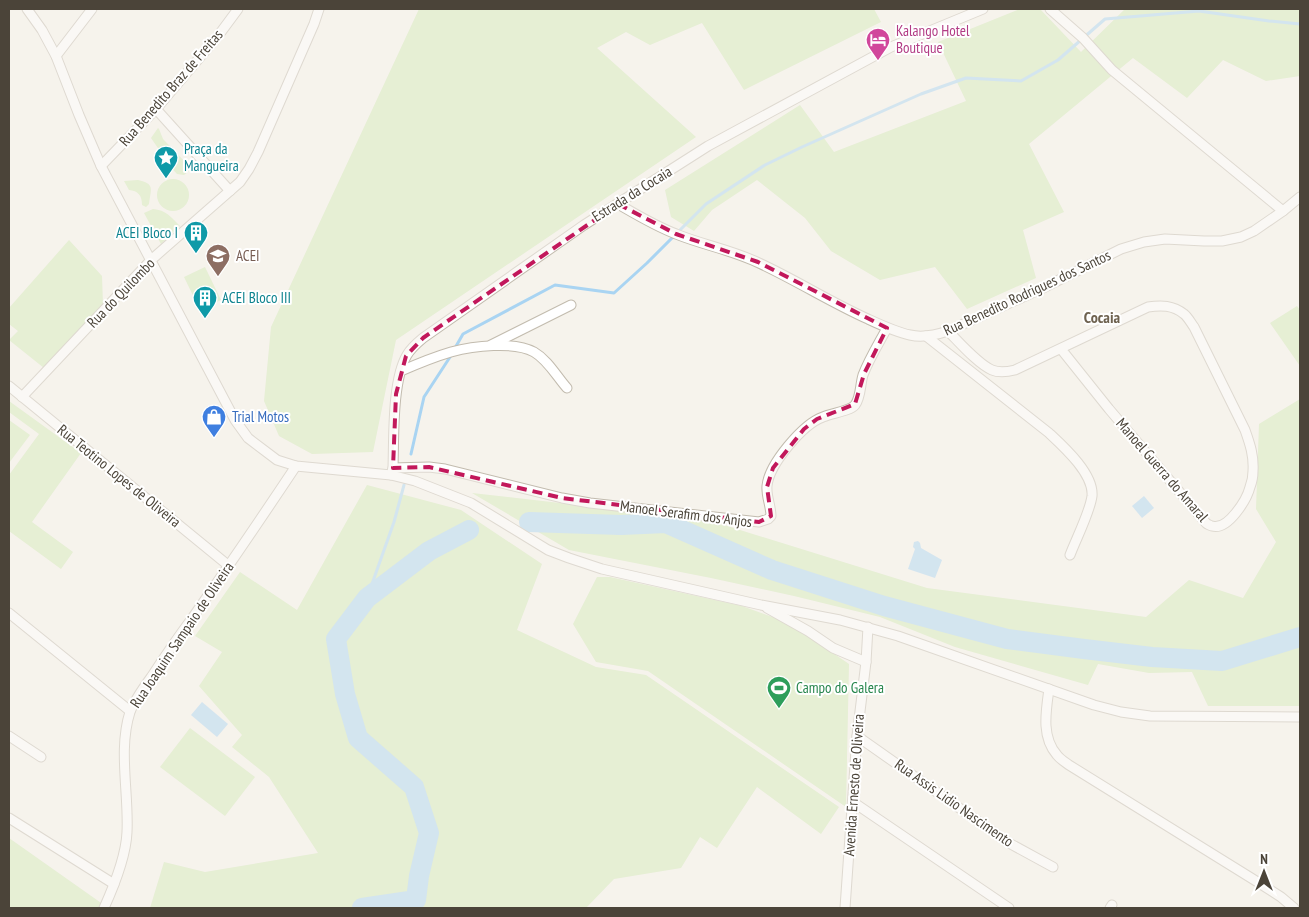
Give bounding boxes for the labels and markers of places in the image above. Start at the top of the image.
place label: Kalango Hotel Boutique [896,21,970,57]
hotel icon: Kalango Hotel Boutique [865,27,891,61]
place label: Praça da Mangueira [184,139,239,175]
place icon: Praça da Mangueira [153,145,179,179]
building icon: ACEI Bloco I [183,220,209,254]
place label: ACEI Bloco I [116,223,178,242]
school or university icon: ACEI [205,243,231,277]
place label: ACEI [236,246,260,265]
building icon: ACEI Bloco III [192,285,218,319]
place label: ACEI Bloco III [222,288,291,307]
shop icon: Trial Motos [201,404,227,438]
place label: Trial Motos [232,407,289,426]
sports icon: Campo do Galera [766,675,792,709]
place label: Campo do Galera [796,678,884,697]

